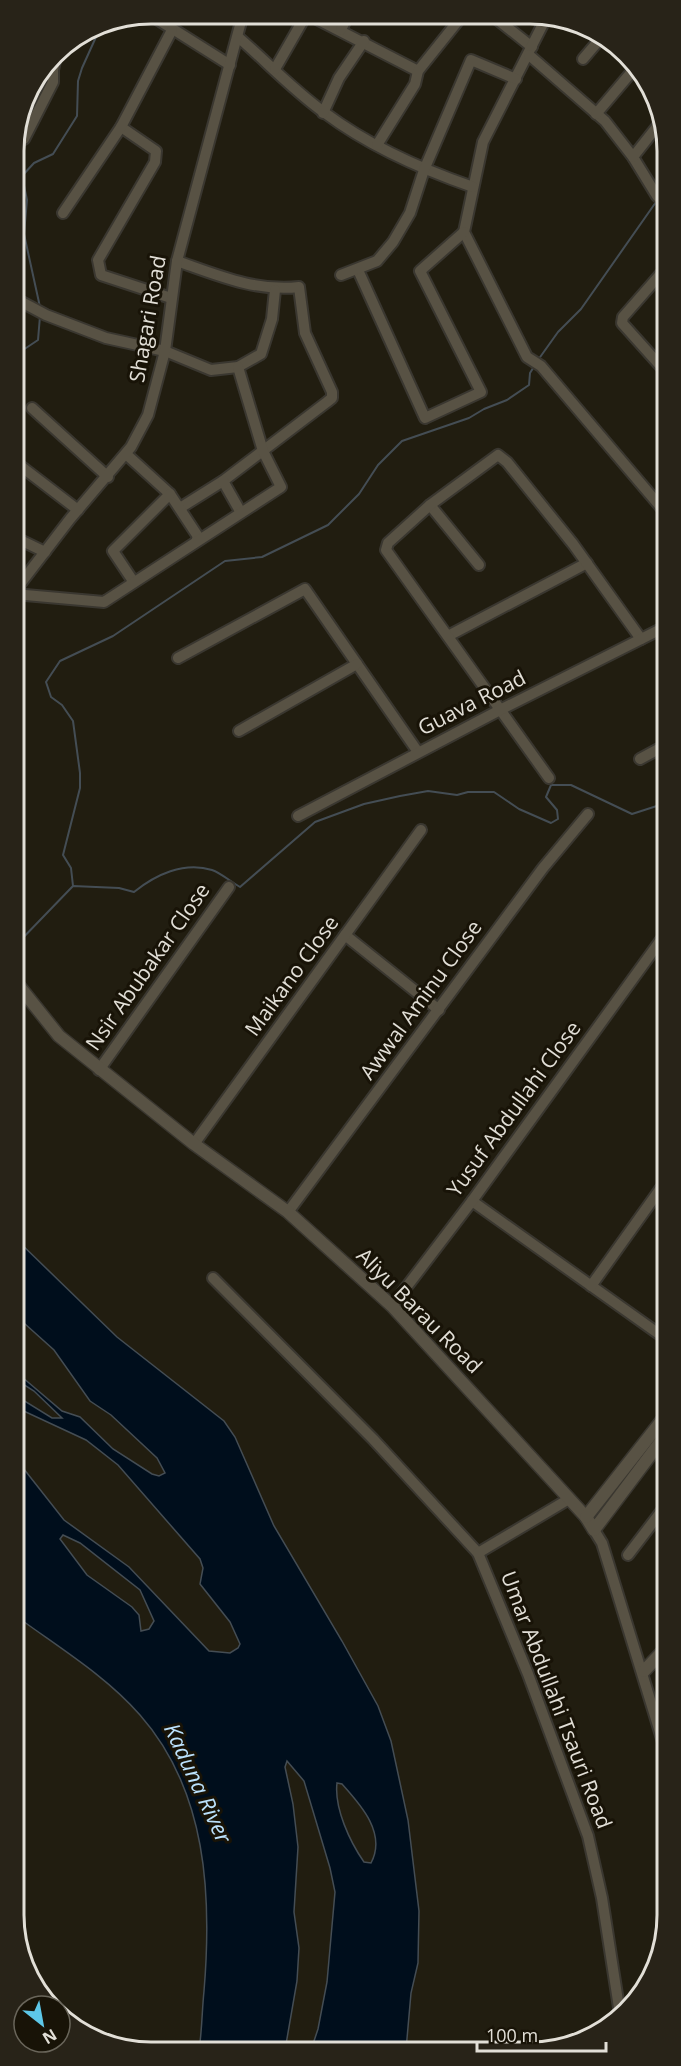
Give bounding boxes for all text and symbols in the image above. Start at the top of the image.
street label: Shagari Road [122,253,172,385]
street label: Guava Road [413,663,530,741]
street label: Nsir Abubakar Close [79,877,216,1056]
street label: Maikano Close [238,910,344,1041]
street label: Awwal Aminu Close [353,914,487,1085]
street label: Yusuf Abdullahi Close [440,1015,586,1202]
street label: Aliyu Barau Road [351,1241,489,1379]
street label: Umar Abdullahi Tsauri Road [495,1567,619,1832]
water label: Kaduna River [158,1718,240,1849]
north arrow [12,1994,72,2054]
scale bar [477,2015,606,2053]
text: 100 m [486,2023,538,2047]
text: N [38,2024,61,2050]

